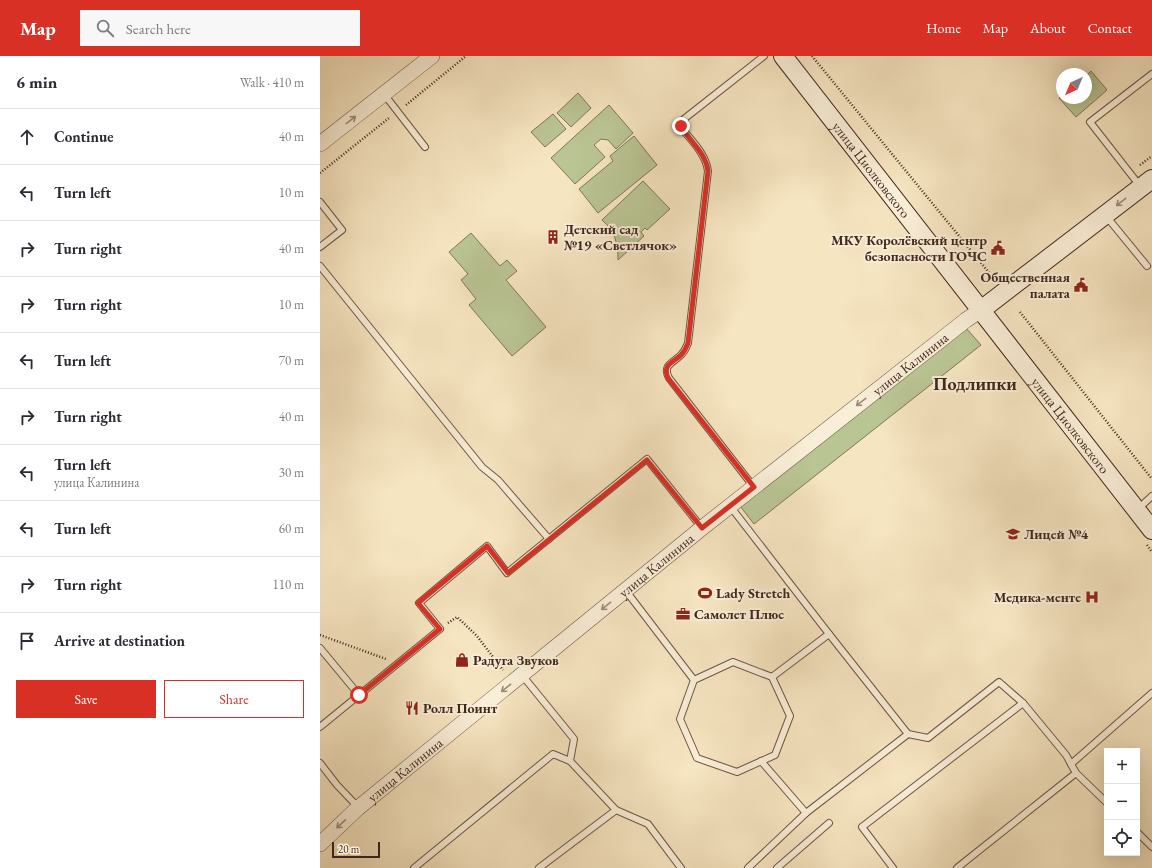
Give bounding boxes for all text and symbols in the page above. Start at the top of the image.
search box [80,10,360,46]
text: Map [20,16,56,41]
icon: search [94,17,116,39]
text: Search here [126,19,191,38]
text: Home [926,19,961,37]
text: Map [983,19,1008,37]
text: About [1030,19,1066,37]
text: Contact [1088,19,1132,37]
north arrow [1056,68,1092,104]
text: 6 min [16,71,57,93]
text: Walk · 410 m [240,74,304,91]
one-way arrow [345,115,356,124]
route end [672,117,690,135]
street label: улица Циолковского [828,118,915,221]
icon: ahead [16,126,38,148]
text: Continue [54,127,114,146]
text: 40 m [279,128,304,145]
icon: left [16,182,38,204]
text: Turn left [54,183,111,202]
text: 10 m [279,184,304,201]
one-way arrow [1116,198,1127,207]
place label: Детский сад №19 «Светлячок» [564,220,677,254]
building icon: Детский сад №19 «Светлячок» [545,229,561,245]
place label: МКУ Королёвский центр безопасности ГОЧС [831,231,987,265]
icon: right [16,238,38,260]
text: Turn right [54,239,122,258]
text: 40 m [279,240,304,257]
public building icon: МКУ Королёвский центр безопасности ГОЧС [990,240,1006,256]
place label: Общественная палата [981,268,1071,302]
public building icon: Общественная палата [1073,277,1089,293]
icon: right [16,294,38,316]
text: Turn right [54,295,122,314]
text: 10 m [279,296,304,313]
street label: улица Калинина [868,328,952,400]
icon: left [16,350,38,372]
text: Turn left [54,351,111,370]
text: 70 m [279,352,304,369]
district label: Подлипки [933,372,1017,395]
street label: улица Циолковского [1027,374,1114,477]
one-way arrow [856,398,867,407]
icon: right [16,406,38,428]
text: Turn right [54,407,122,426]
text: 40 m [279,408,304,425]
text: Turn left [54,455,111,474]
icon: left [16,462,38,484]
text: 30 m [279,464,304,481]
text: улица Калинина [54,474,139,491]
icon: left [16,518,38,540]
text: Turn left [54,519,111,538]
text: 60 m [279,520,304,537]
place label: Лицей №4 [1024,525,1089,543]
school or university icon: Лицей №4 [1005,526,1021,542]
street label: улица Калинина [615,529,698,601]
icon: right [16,574,38,596]
text: Turn right [54,575,122,594]
text: 110 m [273,576,304,593]
place label: Lady Stretch [716,584,790,602]
sports icon: Lady Stretch [697,585,713,601]
place label: Медика-менте [994,588,1081,606]
hospital icon: Медика-менте [1084,589,1100,605]
one-way arrow [601,601,612,610]
place label: Самолет Плюс [694,605,784,623]
office icon: Самолет Плюс [675,606,691,622]
icon: arrive [16,630,38,652]
text: Arrive at destination [54,631,185,650]
place label: Радуга Звуков [473,651,559,669]
shop icon: Радуга Звуков [454,652,470,668]
button: Save [16,680,156,718]
button: Share [164,680,304,718]
one-way arrow [500,683,511,692]
route start [350,686,368,704]
place label: Ролл Поинт [423,699,498,717]
restaurant icon: Ролл Поинт [404,700,420,716]
street label: улица Калинина [364,733,447,806]
map controls [1104,748,1140,856]
button: + [1104,748,1140,784]
button: − [1104,784,1140,820]
one-way arrow [336,819,346,829]
button: locate [1104,820,1140,856]
scale bar [332,840,380,859]
text: 20 m [338,842,359,856]

